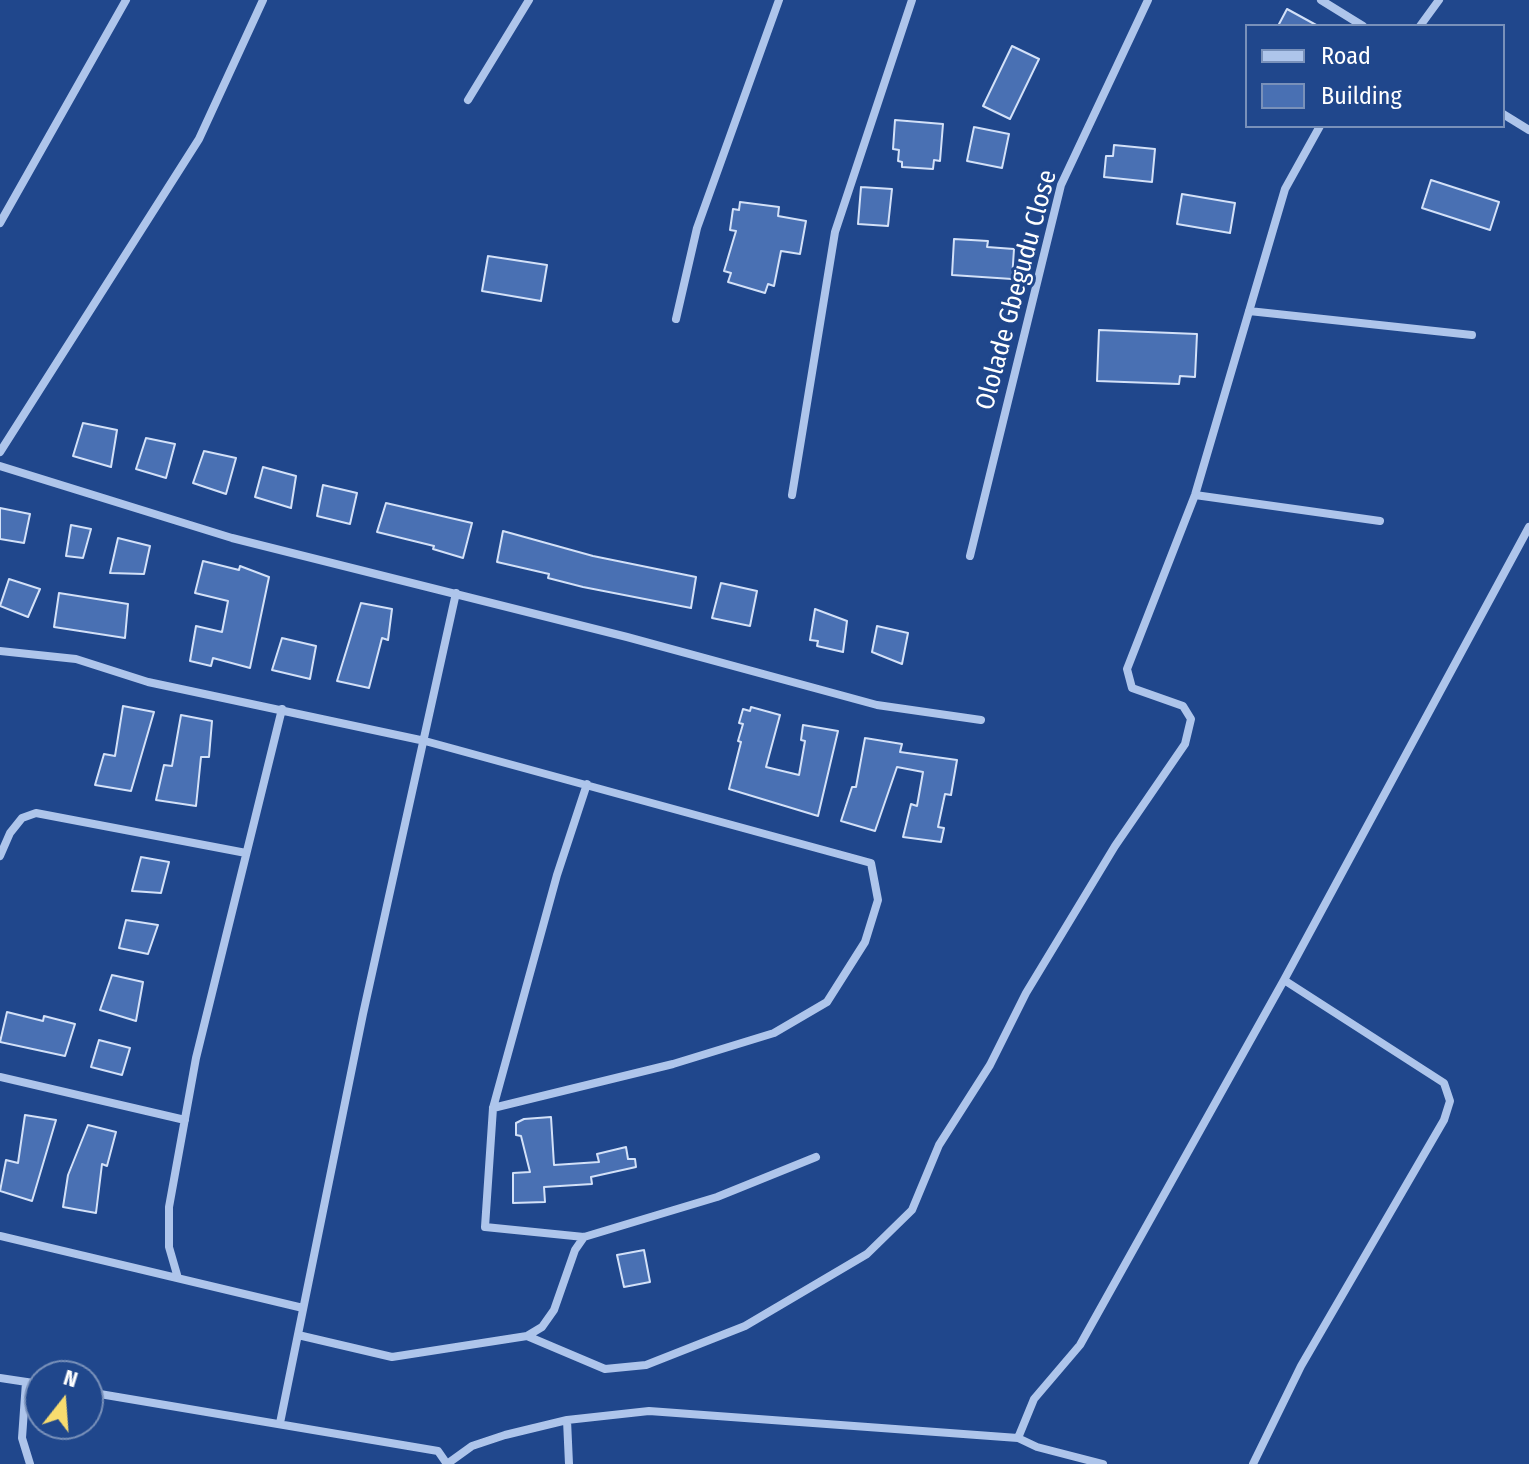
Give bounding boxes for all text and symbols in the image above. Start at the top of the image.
legend [1245,24,1505,128]
text: Road [1321,42,1371,70]
text: Building [1321,82,1402,110]
street label: Ololade Gbegudu Close [970,167,1064,413]
north arrow [24,1360,104,1440]
text: N [60,1364,81,1393]

